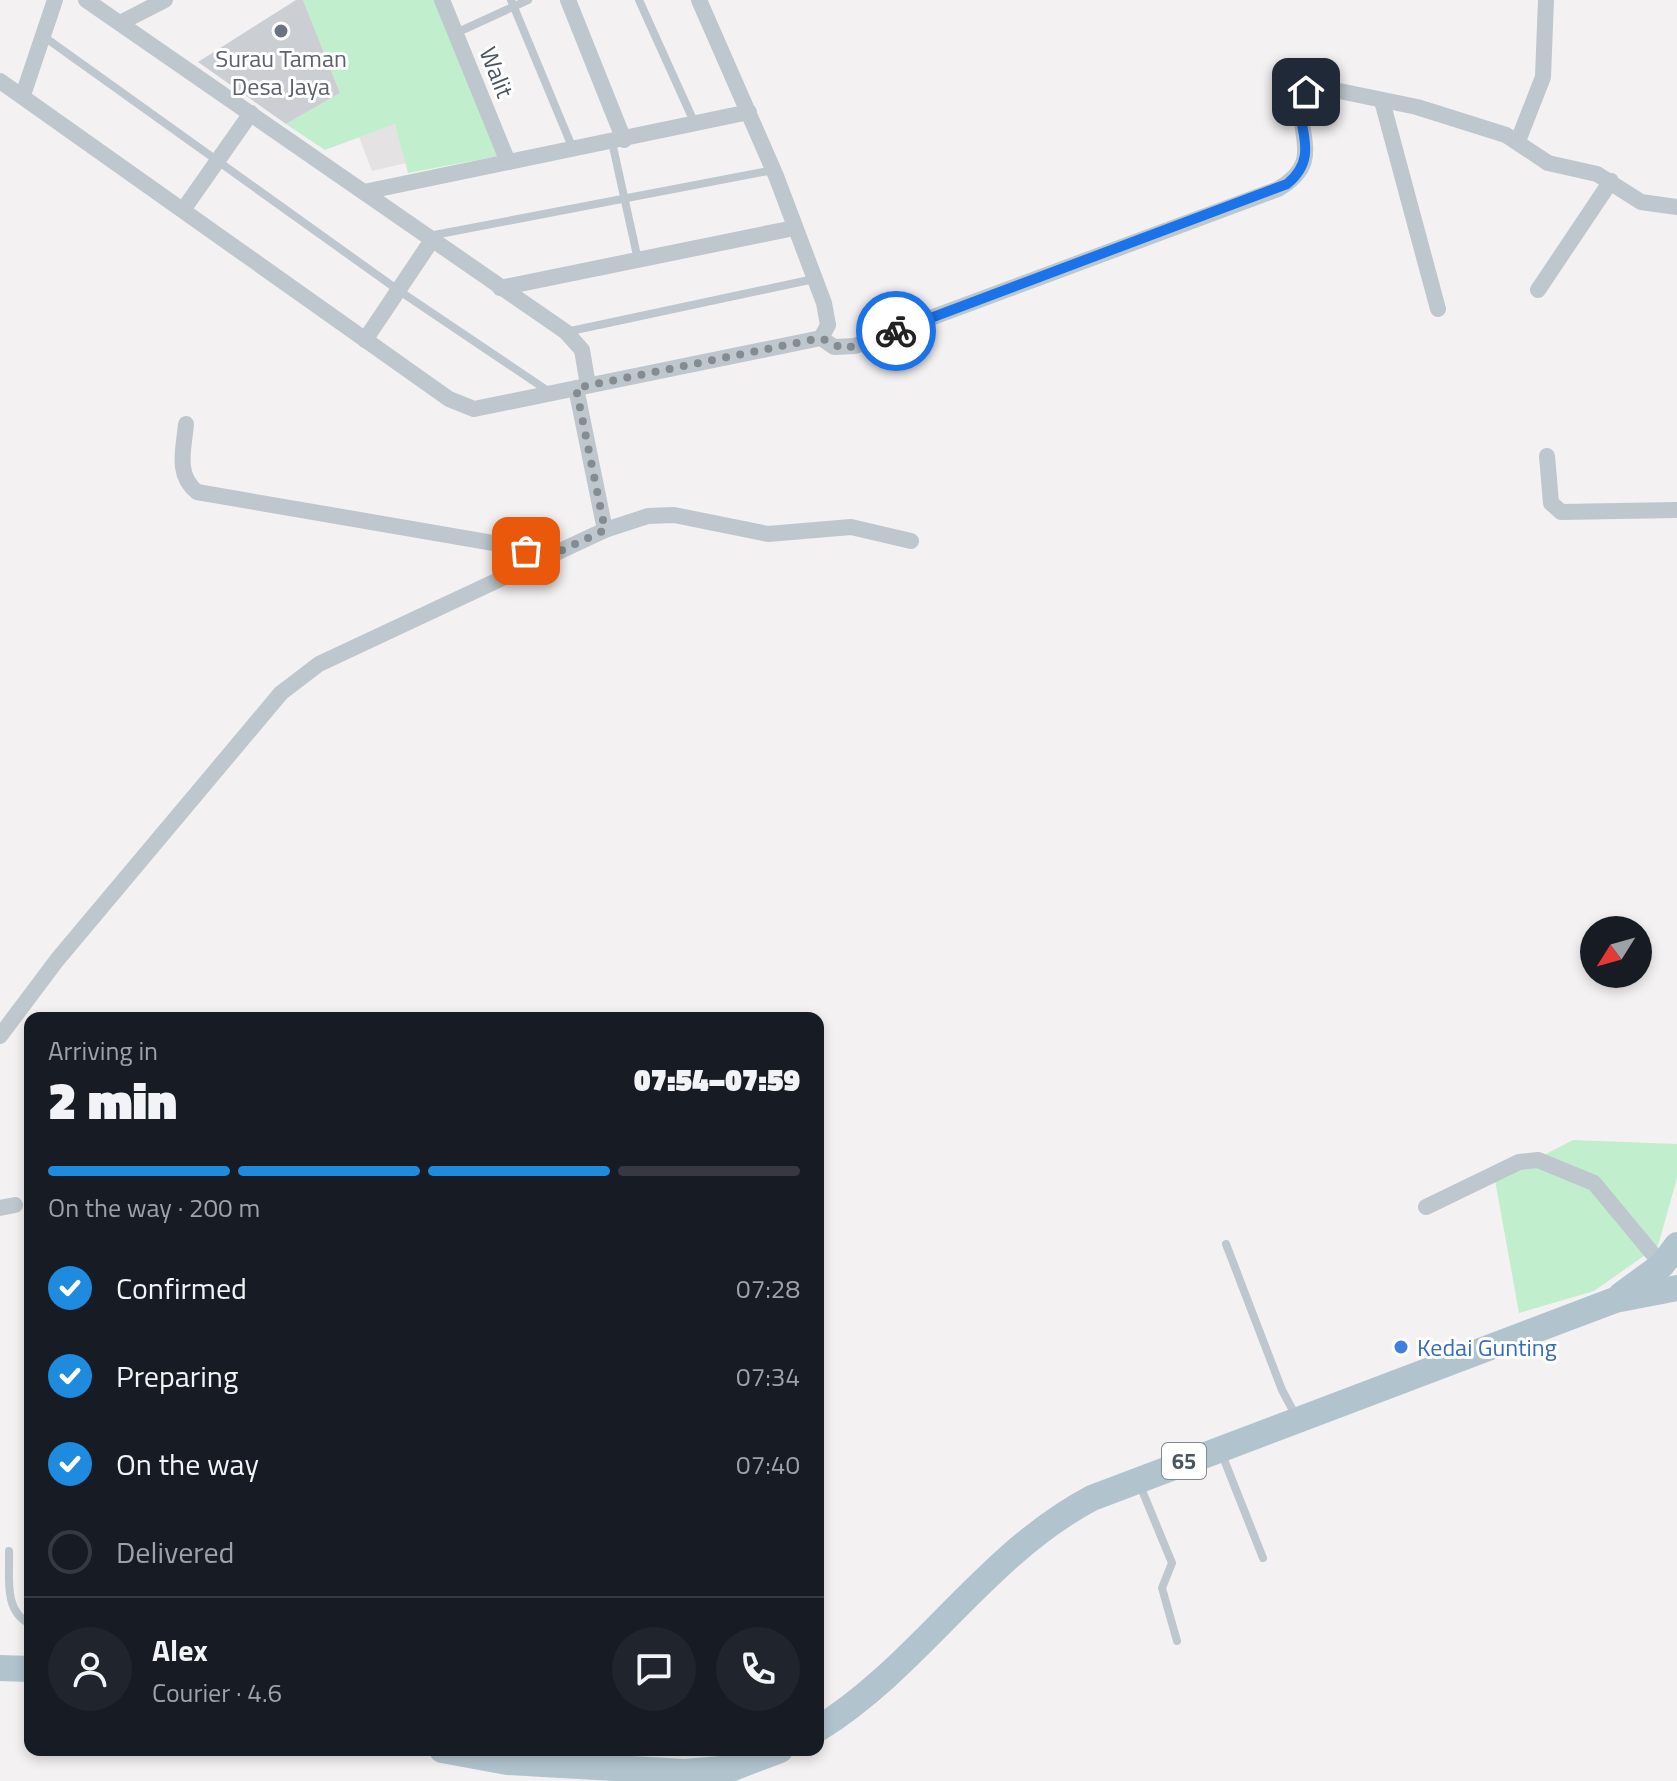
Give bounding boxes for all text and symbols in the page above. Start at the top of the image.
marker: Surau Taman Desa Jaya [272,22,290,40]
place label: Surau Taman Desa Jaya [215,40,347,104]
street label: Walit [471,41,524,103]
pin [1272,58,1340,126]
icon: home [1284,70,1328,114]
courier [856,291,936,371]
icon: bike [874,309,918,353]
pin [492,517,560,585]
icon: bag [504,529,548,573]
north arrow [1580,916,1652,988]
map controls [1580,916,1652,988]
text: Arriving in [48,1031,158,1070]
text: 07:54–07:59 [634,1057,800,1103]
text: 2 min [48,1060,177,1139]
text: On the way · 200 m [48,1188,260,1227]
text: Confirmed [116,1265,247,1311]
icon: check [48,1266,92,1310]
text: 07:28 [736,1269,800,1308]
place label: Kedai Gunting [1417,1329,1557,1365]
marker: Kedai Gunting [1392,1338,1410,1356]
text: Preparing [116,1353,238,1399]
icon: check [48,1354,92,1398]
text: 07:34 [736,1357,800,1396]
text: On the way [116,1441,259,1487]
icon: check [48,1442,92,1486]
road number: 65 [1162,1443,1206,1479]
text: 07:40 [736,1445,800,1484]
text: Delivered [116,1529,234,1575]
button: person [48,1627,132,1711]
text: Alex [152,1627,208,1673]
button: chat [612,1627,696,1711]
button: phone [716,1627,800,1711]
text: Courier · 4.6 [152,1673,282,1712]

